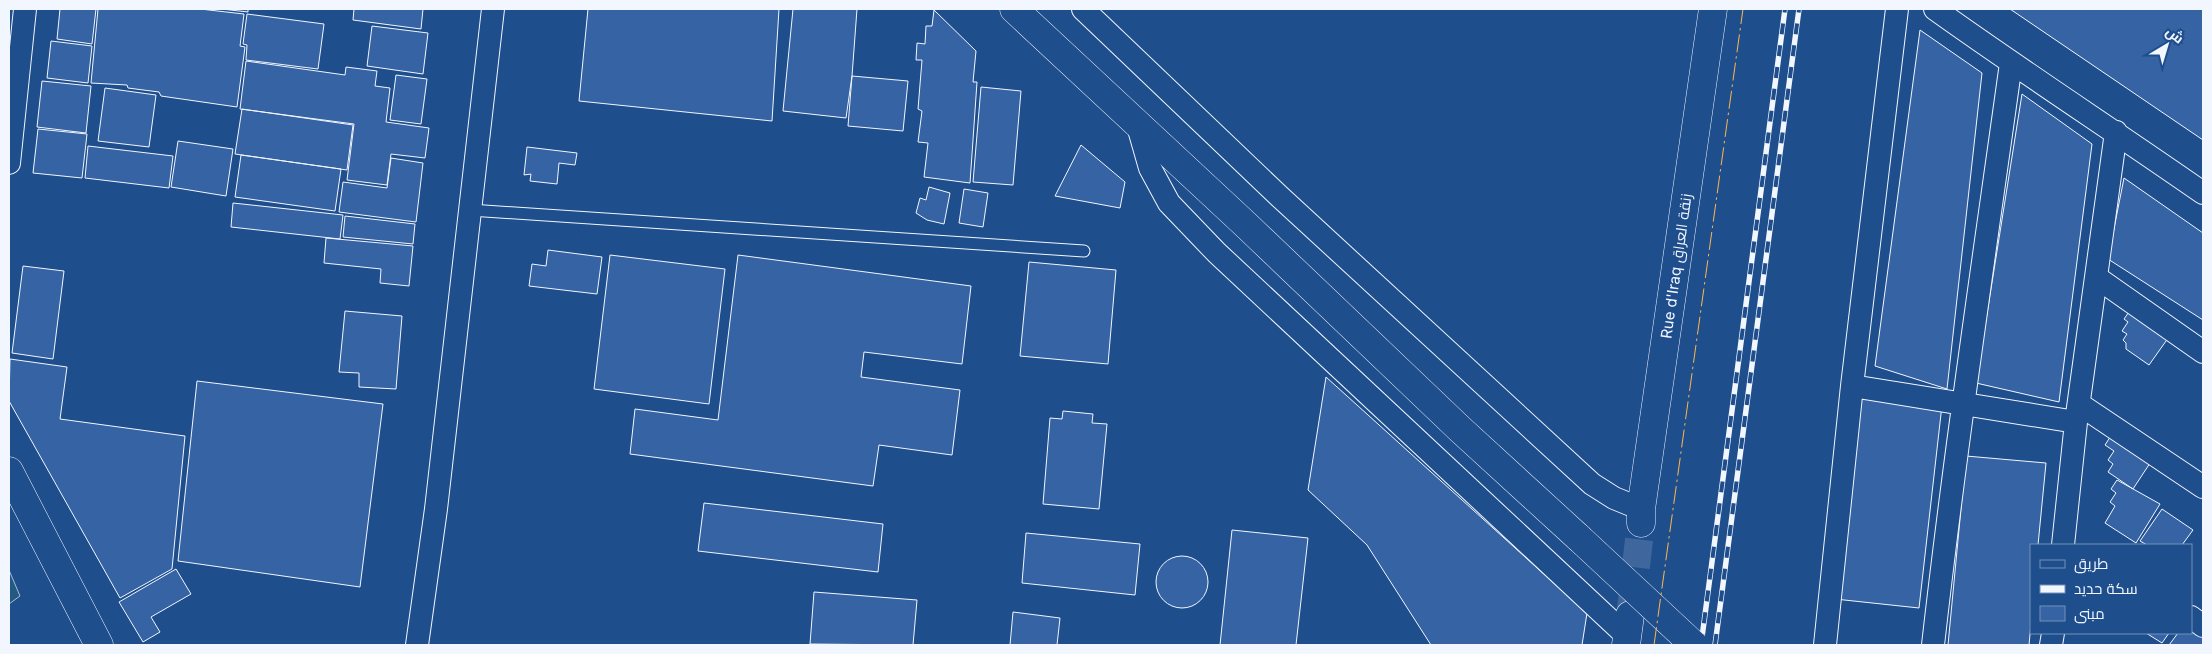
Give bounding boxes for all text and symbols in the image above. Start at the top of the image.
north arrow [2142,20,2192,70]
text: ش [2162,22,2188,47]
street label: Rue d'Iraq زنقة العراق [1656,192,1697,340]
legend [2030,544,2192,634]
text: طريق [2074,554,2108,574]
text: سكة حديد [2074,579,2138,598]
text: مبنى [2074,604,2105,624]

